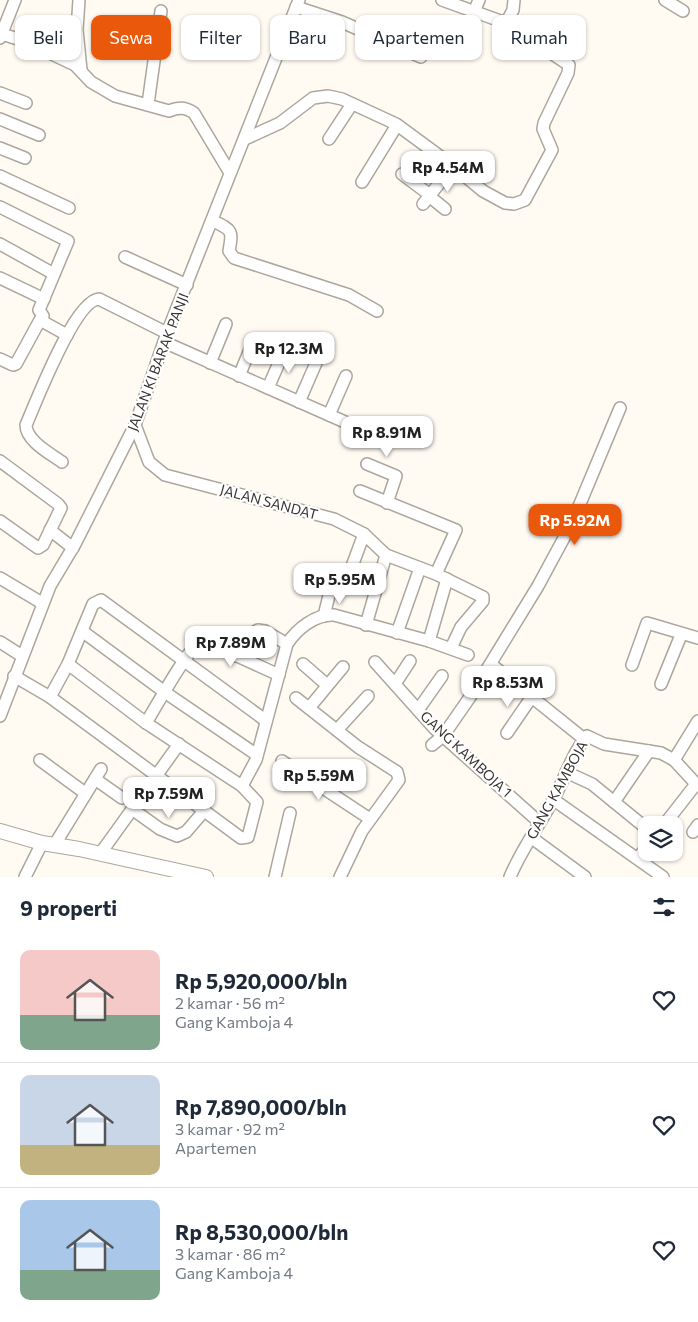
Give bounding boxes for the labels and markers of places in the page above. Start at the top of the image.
pin: Rp 4.54M [396,150,500,193]
pin: Rp 12.3M [237,332,341,374]
pin: Rp 8.91M [335,416,439,458]
pin: Rp 5.92M [523,504,627,546]
pin: Rp 5.95M [288,562,392,605]
pin: Rp 7.89M [179,626,283,668]
pin: Rp 8.53M [456,666,560,708]
pin: Rp 5.59M [267,758,371,801]
pin: Rp 7.59M [117,776,221,819]

